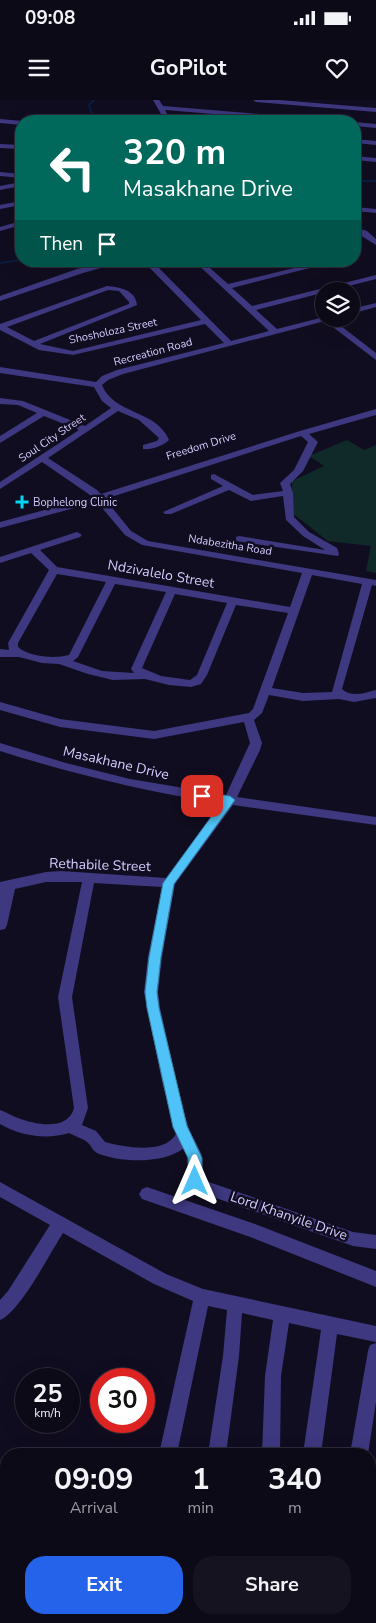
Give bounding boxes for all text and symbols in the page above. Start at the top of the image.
text: 09:08 [25,5,75,31]
text: GoPilot [150,53,226,83]
icon: menu [25,54,53,82]
icon: heart [323,54,351,82]
text: 320 m [123,129,226,176]
icon: left [40,135,105,200]
text: Masakhane Drive [123,174,293,204]
icon: arrive [93,230,121,258]
text: Then [40,231,83,257]
map controls [315,282,360,327]
button: layers [315,282,360,327]
street label: Shosholoza Street [68,314,159,348]
street label: Recreation Road [112,334,194,370]
street label: Soul City Street [16,410,88,466]
street label: Freedom Drive [164,428,238,464]
marker: Bophelong Clinic [15,495,29,509]
place label: Bophelong Clinic [33,495,117,510]
street label: Ndabezitha Road [187,531,273,559]
street label: Ndzivalelo Street [106,555,216,593]
street label: Masakhane Drive [61,742,171,784]
pin [181,775,223,817]
icon: arrive [188,782,216,810]
street label: Rethabile Street [49,854,151,876]
position arrow [168,1154,220,1206]
street label: Lord Khanyile Drive [228,1187,350,1245]
speed limit sign: 30 [90,1368,155,1433]
text: 25 [32,1377,63,1411]
text: km/h [34,1405,61,1421]
text: 09:09 [54,1459,133,1500]
text: 1 [192,1459,210,1500]
text: 340 [268,1459,322,1500]
text: Arrival [70,1497,118,1519]
text: min [187,1497,214,1519]
text: m [288,1497,302,1519]
button: Exit [25,1556,183,1614]
button: Share [193,1556,351,1614]

